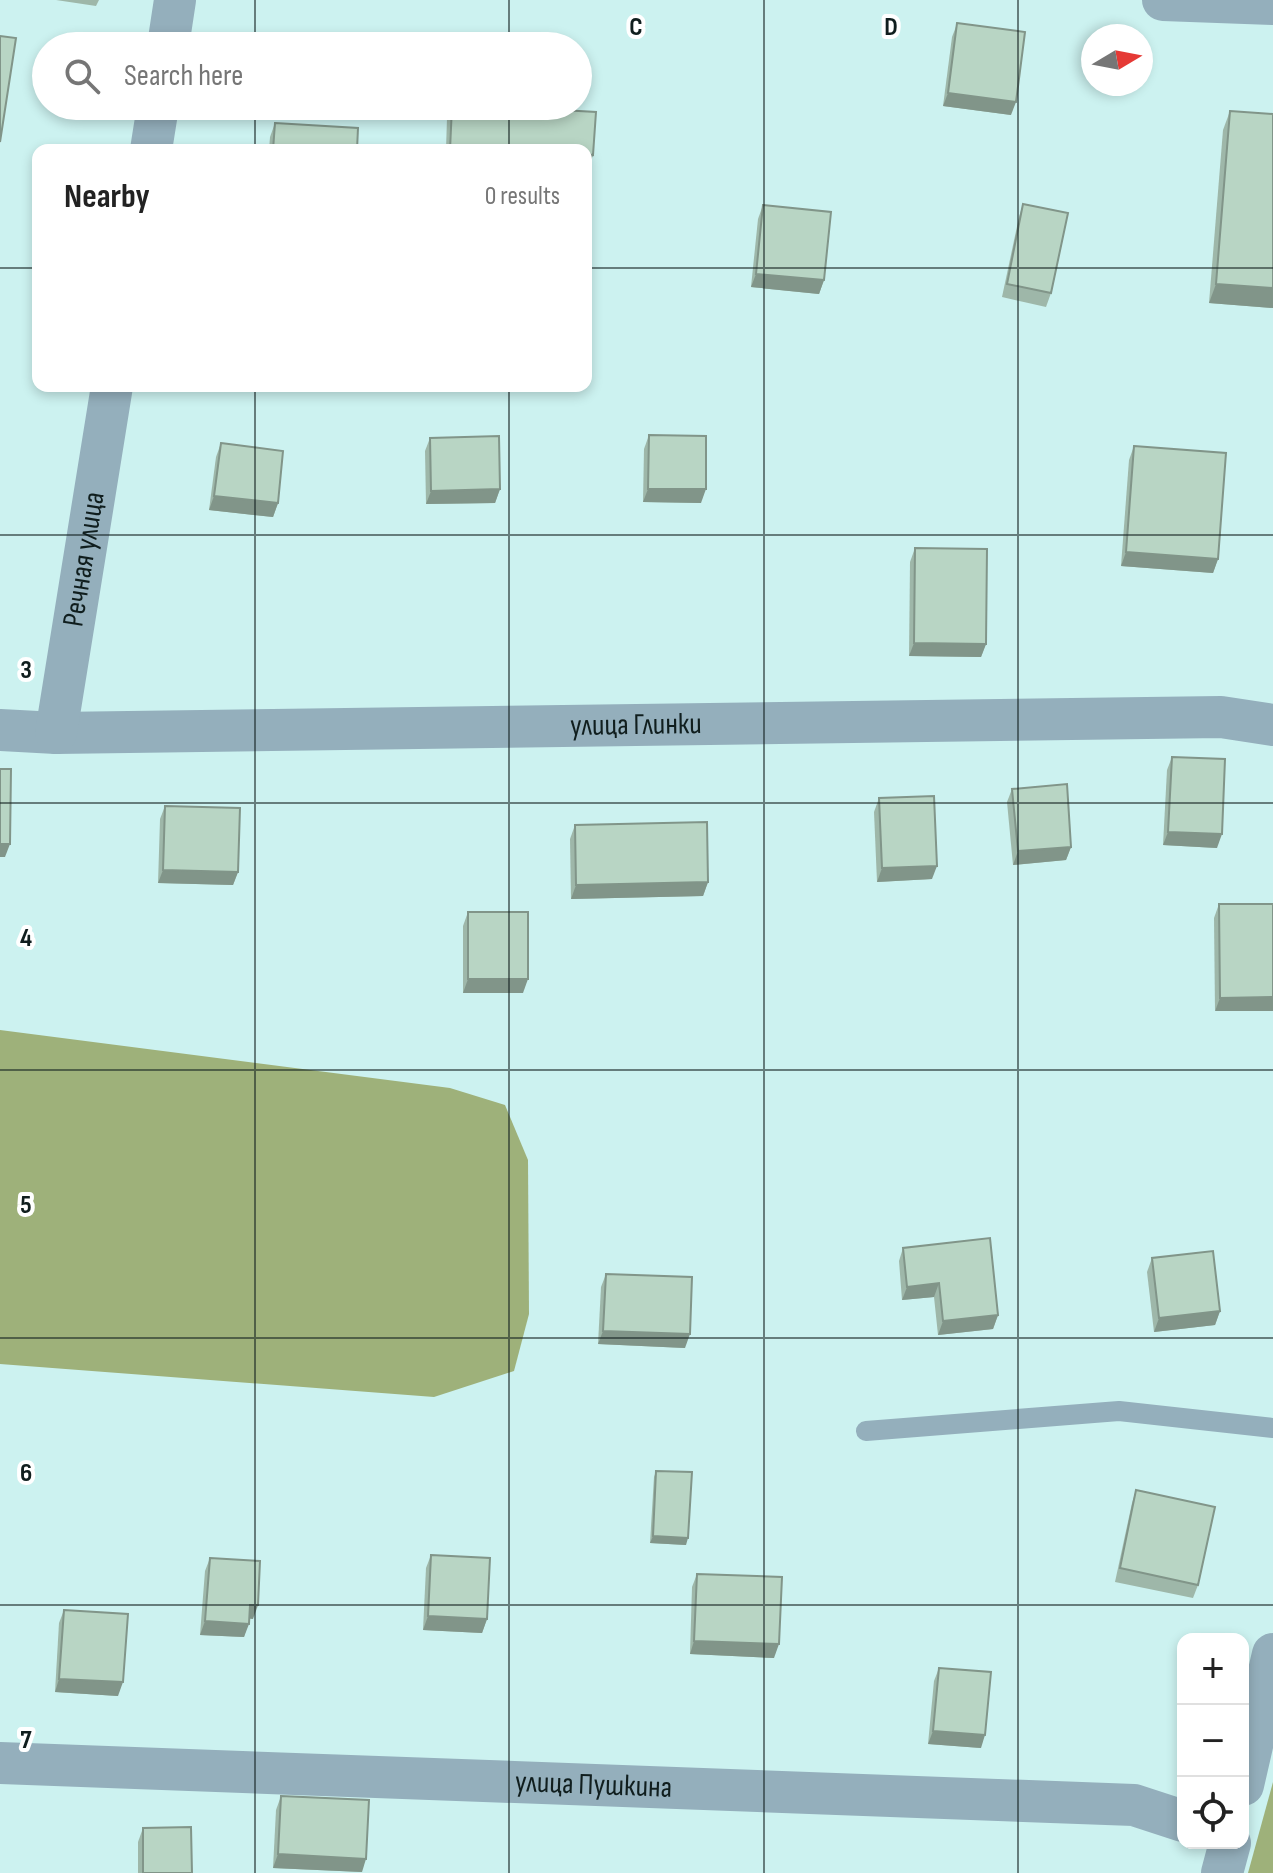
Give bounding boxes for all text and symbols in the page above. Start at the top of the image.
text: C [629,12,643,43]
text: D [884,12,898,43]
north arrow [1081,24,1153,96]
search box [32,32,592,120]
icon: search [60,54,104,98]
text: Search here [124,58,243,94]
text: Nearby [64,176,150,217]
text: 0 results [485,181,560,212]
street label: Речная улица [55,489,113,629]
text: 3 [20,655,32,686]
street label: улица Глинки [570,706,702,744]
text: 4 [20,923,32,954]
text: 5 [20,1190,32,1221]
text: 6 [20,1458,32,1489]
map controls [1177,1633,1249,1849]
button: + [1177,1633,1249,1705]
button: − [1177,1705,1249,1777]
text: 7 [20,1725,32,1756]
street label: улица Пушкина [514,1764,673,1806]
button: locate [1177,1777,1249,1849]

